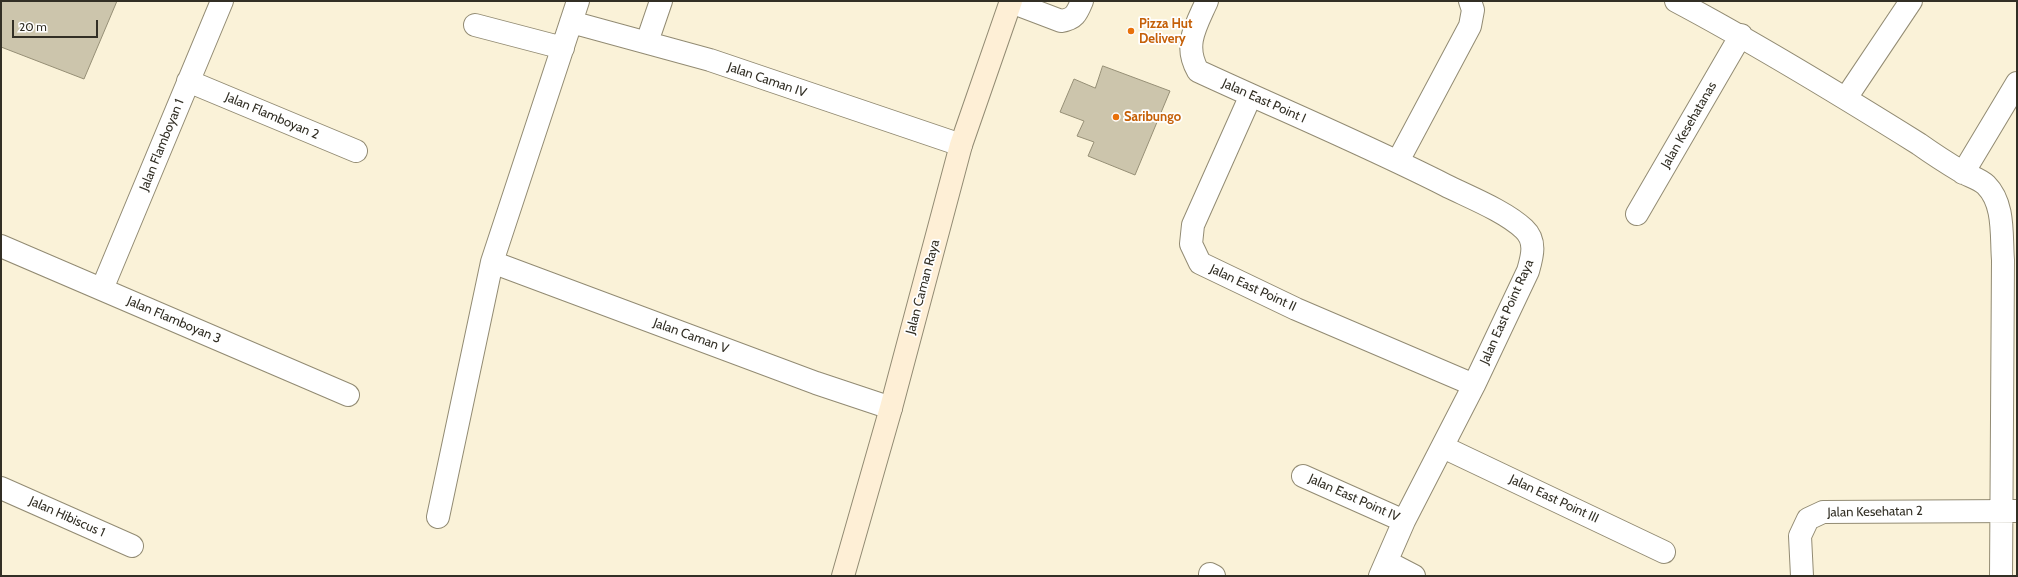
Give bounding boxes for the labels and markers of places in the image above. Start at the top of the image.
place label: Pizza Hut Delivery [1139,16,1192,47]
marker: Pizza Hut Delivery [1126,26,1136,36]
place label: Saribungo [1124,109,1181,125]
marker: Saribungo [1111,112,1121,122]

